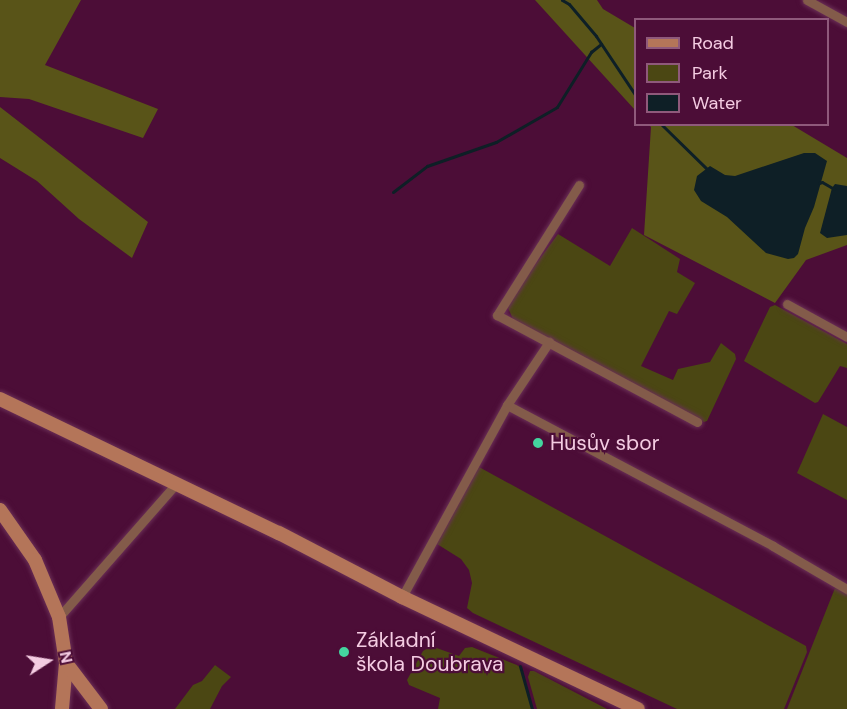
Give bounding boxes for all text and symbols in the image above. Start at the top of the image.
legend [634,18,829,126]
text: Road [692,31,734,55]
text: Park [692,61,728,85]
text: Water [692,91,742,115]
place label: Husův sbor [550,430,659,456]
marker: Husův sbor [531,436,545,450]
place label: Základní škola Doubrava [356,627,503,677]
north arrow [18,631,78,691]
marker: Základní škola Doubrava [337,645,351,659]
text: N [55,649,78,665]

